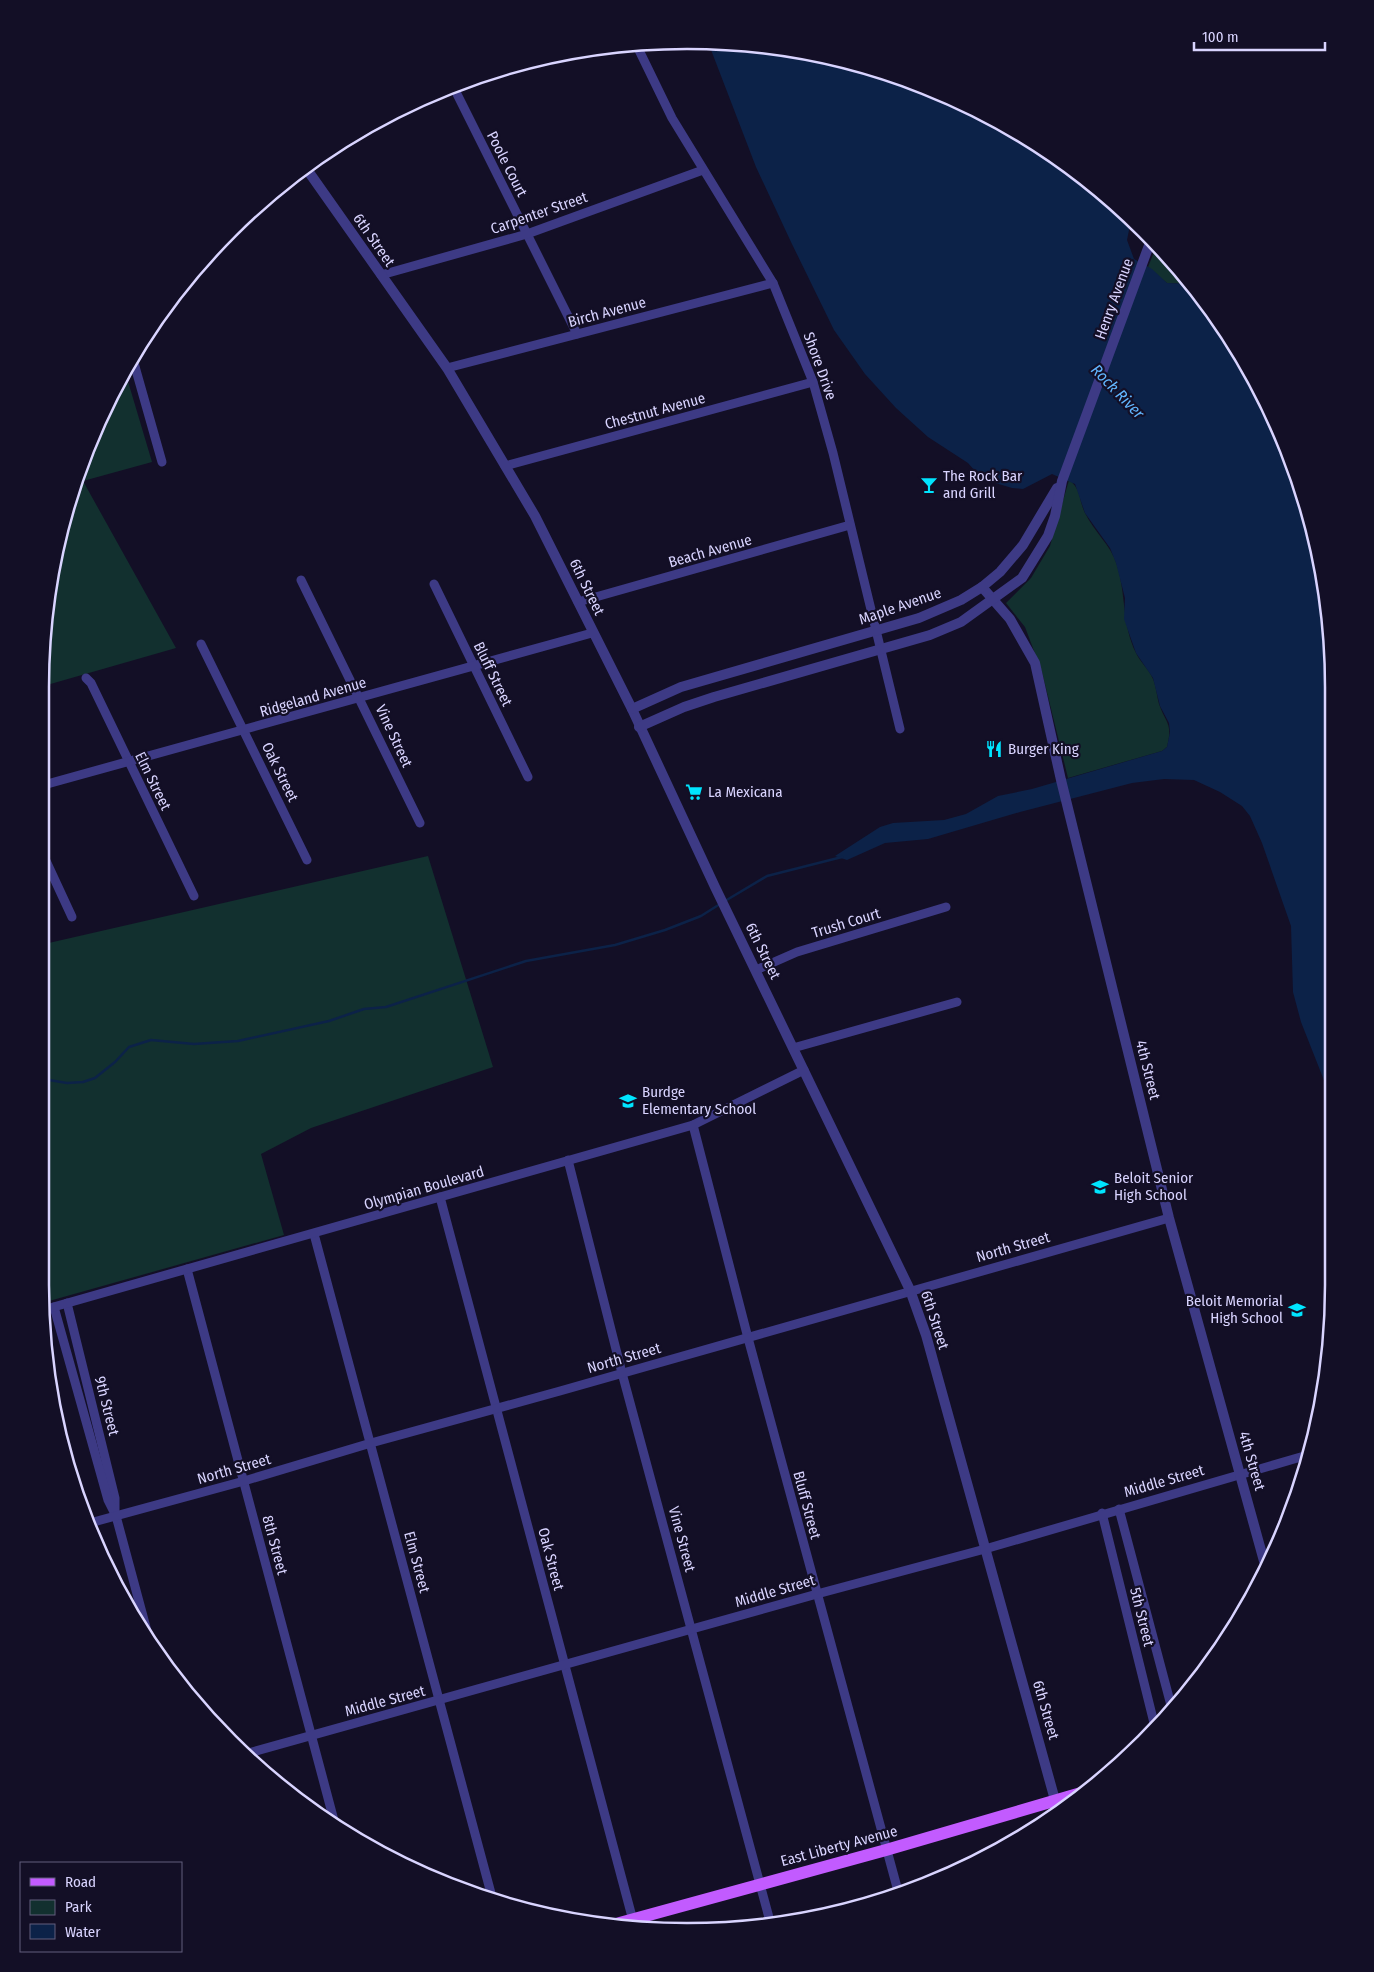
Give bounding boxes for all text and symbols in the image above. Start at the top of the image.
scale bar [1194,20,1325,52]
text: 100 m [1202,28,1239,46]
street label: Poole Court [483,128,531,200]
street label: Carpenter Street [488,188,590,238]
street label: 6th Street [349,210,399,270]
street label: Henry Avenue [1091,256,1137,342]
street label: Birch Avenue [566,293,648,331]
street label: Shore Drive [799,330,841,402]
water label: Rock River [1087,360,1148,423]
street label: Chestnut Avenue [603,389,707,433]
place label: The Rock Bar and Grill [943,467,1023,502]
bar icon: The Rock Bar and Grill [919,475,939,495]
street label: Beach Avenue [666,531,754,571]
street label: 6th Street [566,556,608,618]
street label: Maple Avenue [856,584,944,628]
street label: Bluff Street [470,639,516,709]
street label: Ridgeland Avenue [258,673,368,721]
street label: Vine Street [372,702,416,770]
street label: Oak Street [258,739,302,805]
restaurant icon: Burger King [984,739,1004,759]
place label: Burger King [1008,740,1079,758]
street label: Elm Street [131,749,175,813]
supermarket icon: La Mexicana [684,782,704,802]
place label: La Mexicana [708,783,783,801]
street label: Trush Court [810,904,882,942]
street label: 6th Street [742,920,784,982]
street label: 4th Street [1132,1038,1164,1102]
place label: Burdge Elementary School [642,1083,756,1118]
school or university icon: Burdge Elementary School [618,1091,638,1111]
street label: Olympian Boulevard [362,1162,486,1214]
place label: Beloit Senior High School [1114,1169,1194,1204]
school or university icon: Beloit Senior High School [1090,1177,1110,1197]
street label: North Street [974,1228,1052,1266]
street label: 6th Street [917,1288,953,1352]
place label: Beloit Memorial High School [1186,1292,1283,1327]
school or university icon: Beloit Memorial High School [1287,1300,1307,1320]
street label: North Street [585,1339,663,1377]
street label: 9th Street [91,1374,123,1438]
street label: 4th Street [1235,1429,1269,1493]
street label: North Street [195,1450,273,1488]
street label: Middle Street [1122,1461,1206,1501]
street label: Bluff Street [789,1469,825,1541]
street label: Vine Street [665,1504,699,1574]
street label: 8th Street [258,1513,292,1577]
street label: Oak Street [534,1526,568,1592]
street label: Elm Street [400,1529,434,1595]
street label: Middle Street [733,1571,817,1611]
street label: 5th Street [1126,1586,1158,1648]
street label: 6th Street [1029,1678,1063,1742]
street label: Middle Street [343,1682,427,1720]
street label: East Liberty Avenue [779,1822,899,1870]
legend [20,1862,182,1952]
text: Road [65,1873,96,1891]
text: Park [65,1898,92,1916]
text: Water [65,1923,101,1941]

